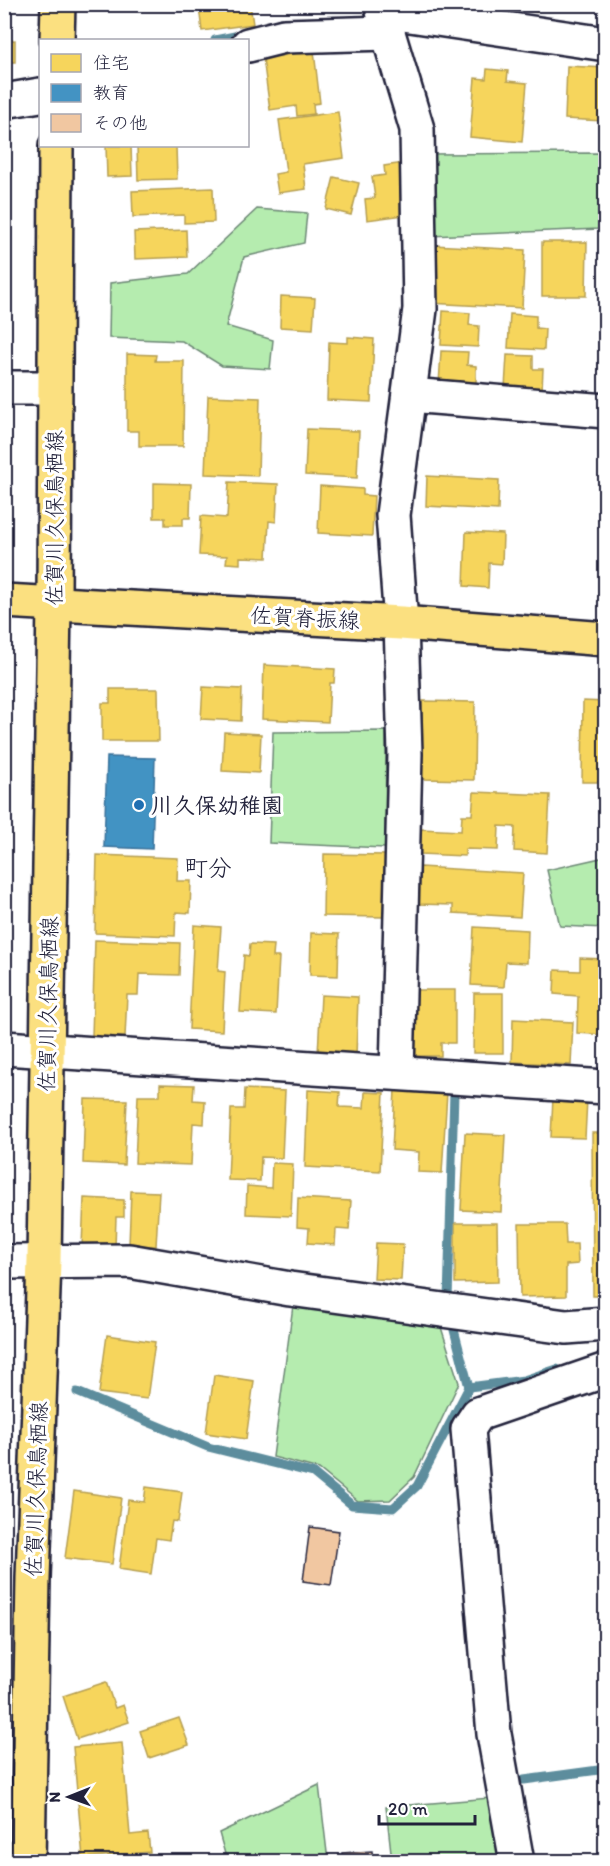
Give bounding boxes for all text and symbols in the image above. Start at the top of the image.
legend [39,39,249,147]
text: 住宅 [93,52,129,74]
text: 教育 [93,82,129,104]
text: その他 [93,112,147,134]
street label: 佐賀川久保鳥栖線 [41,430,68,606]
street label: 佐賀脊振線 [249,602,361,634]
place label: 川久保幼稚園 [151,792,283,819]
marker: 川久保幼稚園 [132,798,146,812]
district label: 町分 [184,853,232,882]
street label: 佐賀川久保鳥栖線 [33,916,63,1092]
street label: 佐賀川久保鳥栖線 [19,1401,53,1577]
north arrow [39,1767,99,1827]
scale bar [379,1788,475,1826]
text: N [45,1792,64,1803]
text: 20 m [388,1798,428,1820]

